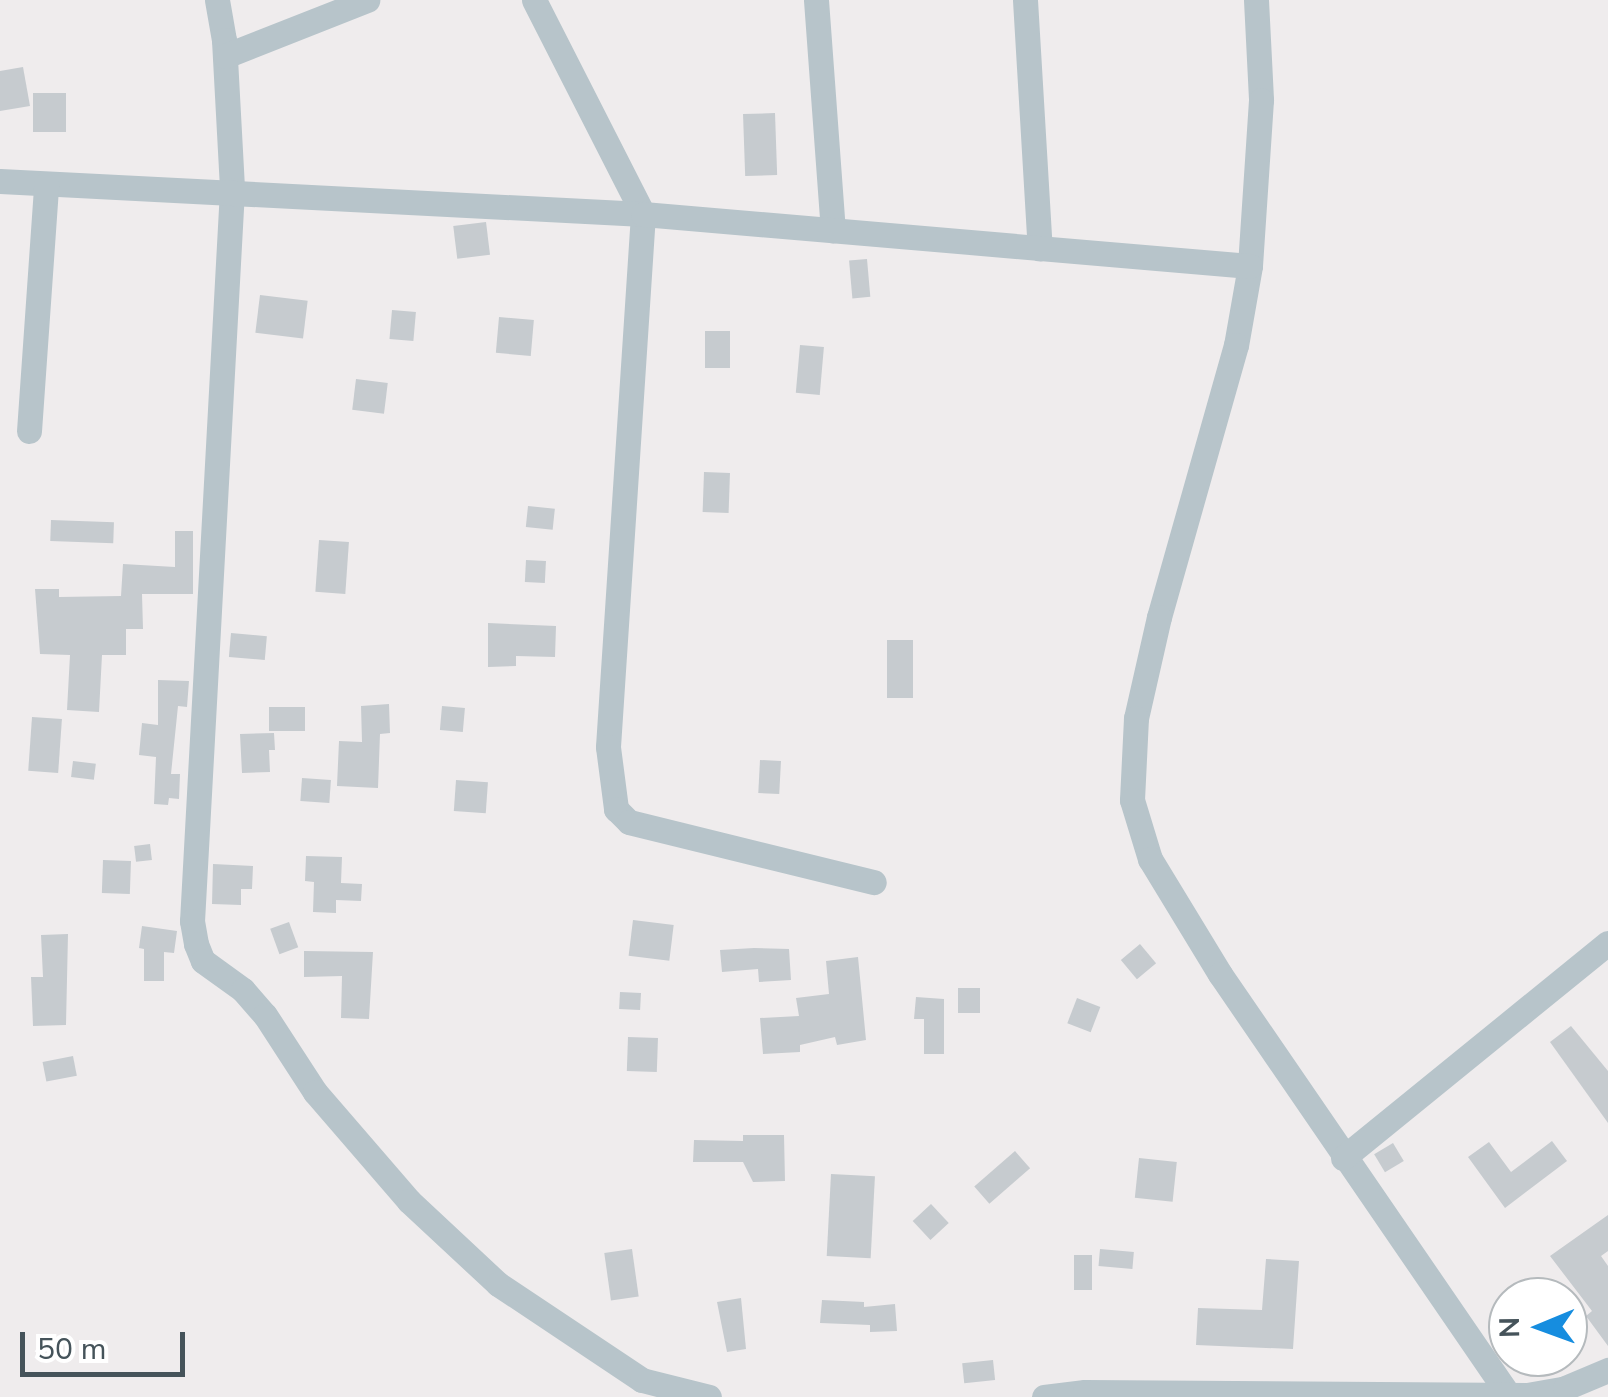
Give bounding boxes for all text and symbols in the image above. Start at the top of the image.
north arrow [1488,1277,1588,1377]
scale bar [25,1312,190,1374]
text: N [1491,1317,1529,1338]
text: 50 m [37,1329,106,1370]

